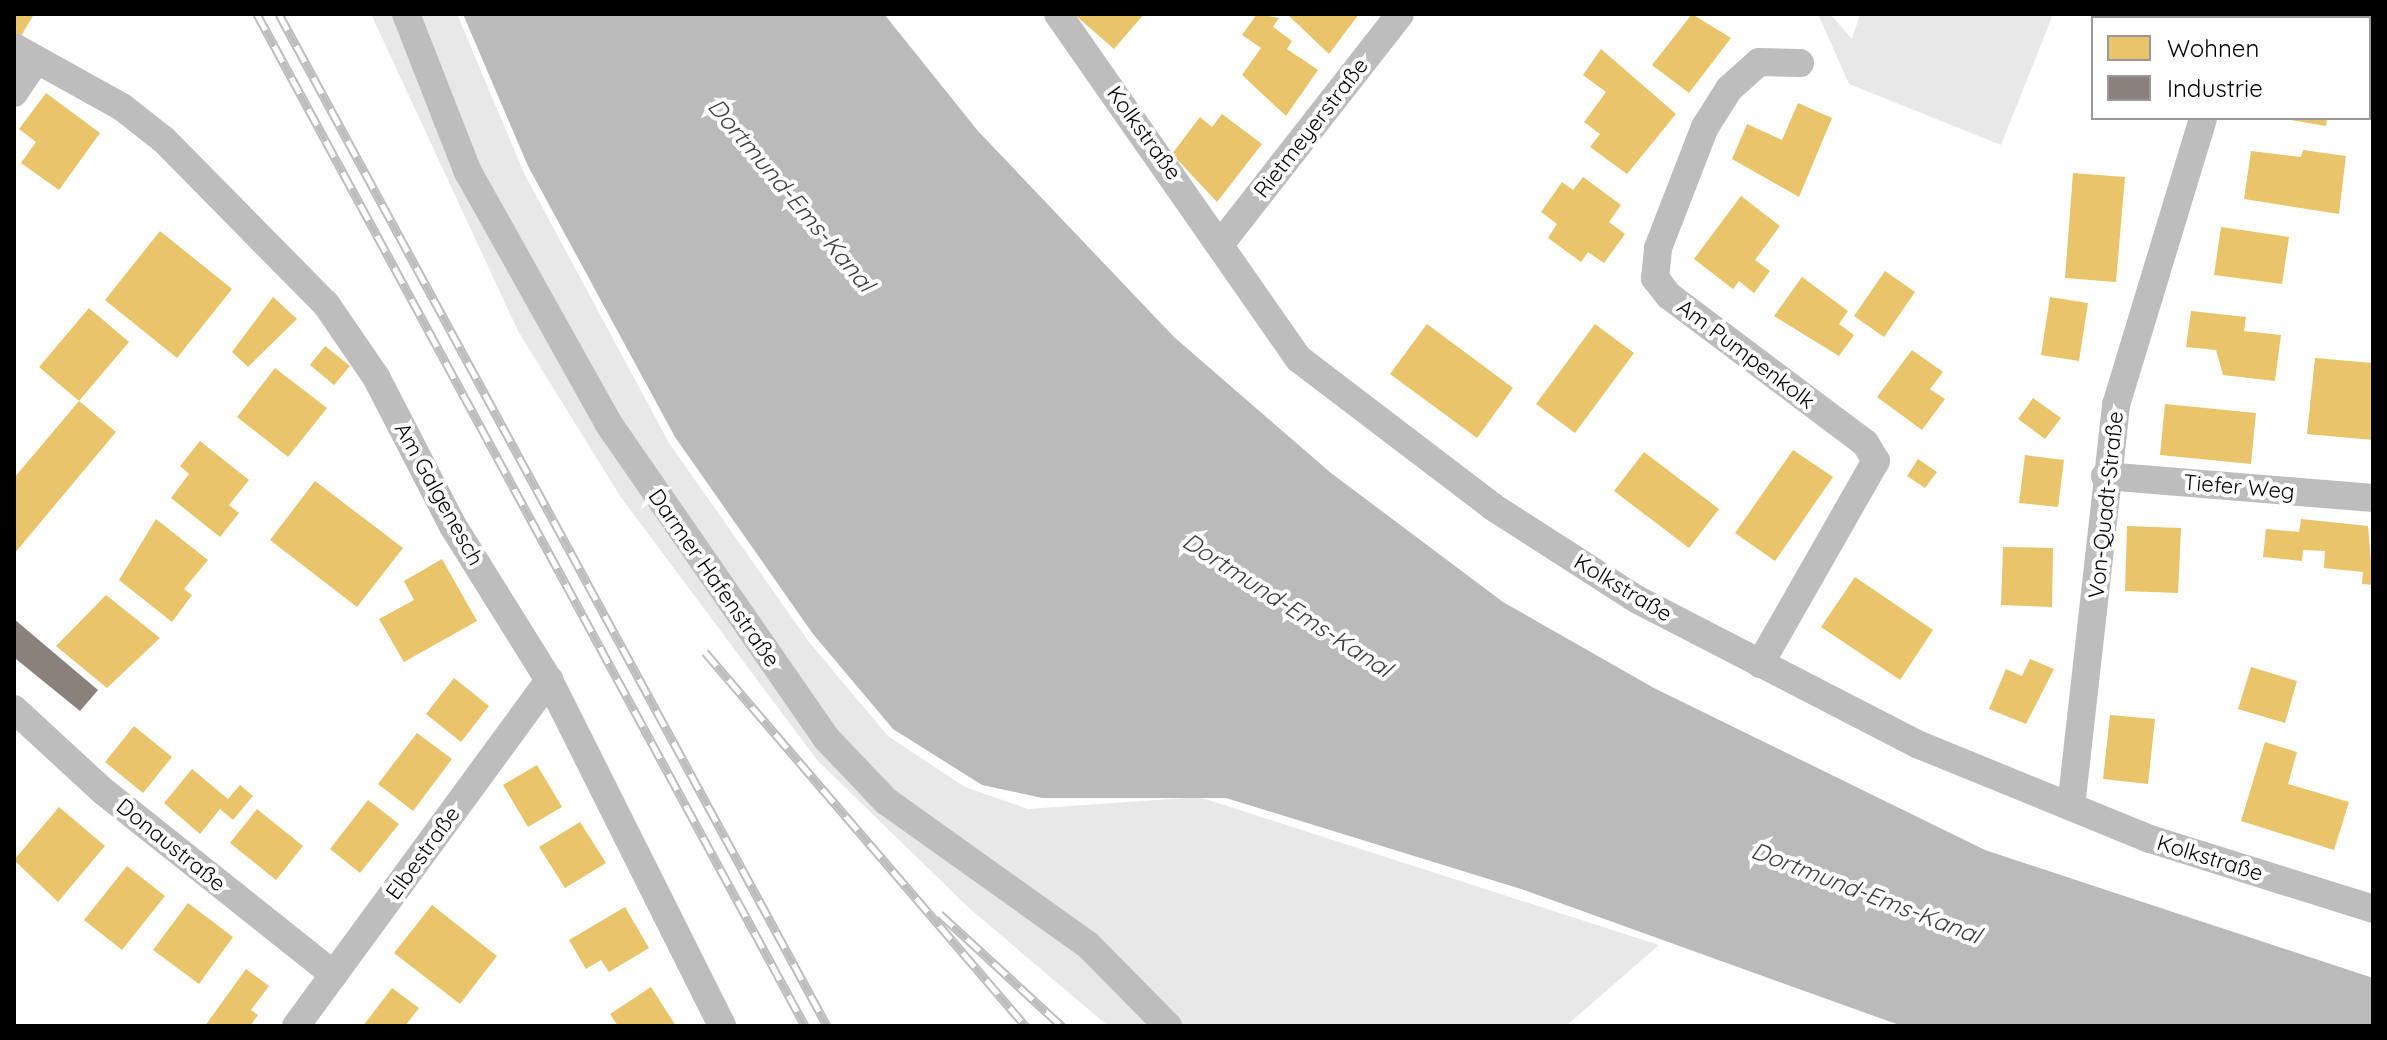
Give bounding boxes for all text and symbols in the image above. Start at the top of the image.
legend [2091,16,2371,120]
text: Wohnen [2167,33,2259,63]
street label: Rietmeyerstraße [1248,53,1374,203]
text: Industrie [2167,73,2263,103]
street label: Kolkstraße [1101,81,1187,185]
water label: Dortmund-Ems-Kanal [702,92,880,298]
street label: Am Pumpenkolk [1672,294,1820,414]
street label: Von-Quadt-Straße [2083,410,2129,600]
street label: Am Galgenesch [389,418,489,570]
street label: Tiefer Weg [2182,469,2296,505]
street label: Darmer Hafenstraße [643,484,785,672]
water label: Dortmund-Ems-Kanal [1177,527,1397,683]
street label: Kolkstraße [1569,548,1677,628]
street label: Donaustraße [111,793,231,897]
street label: Elbestraße [380,801,466,905]
street label: Kolkstraße [2154,829,2266,887]
water label: Dortmund-Ems-Kanal [1747,836,1985,950]

